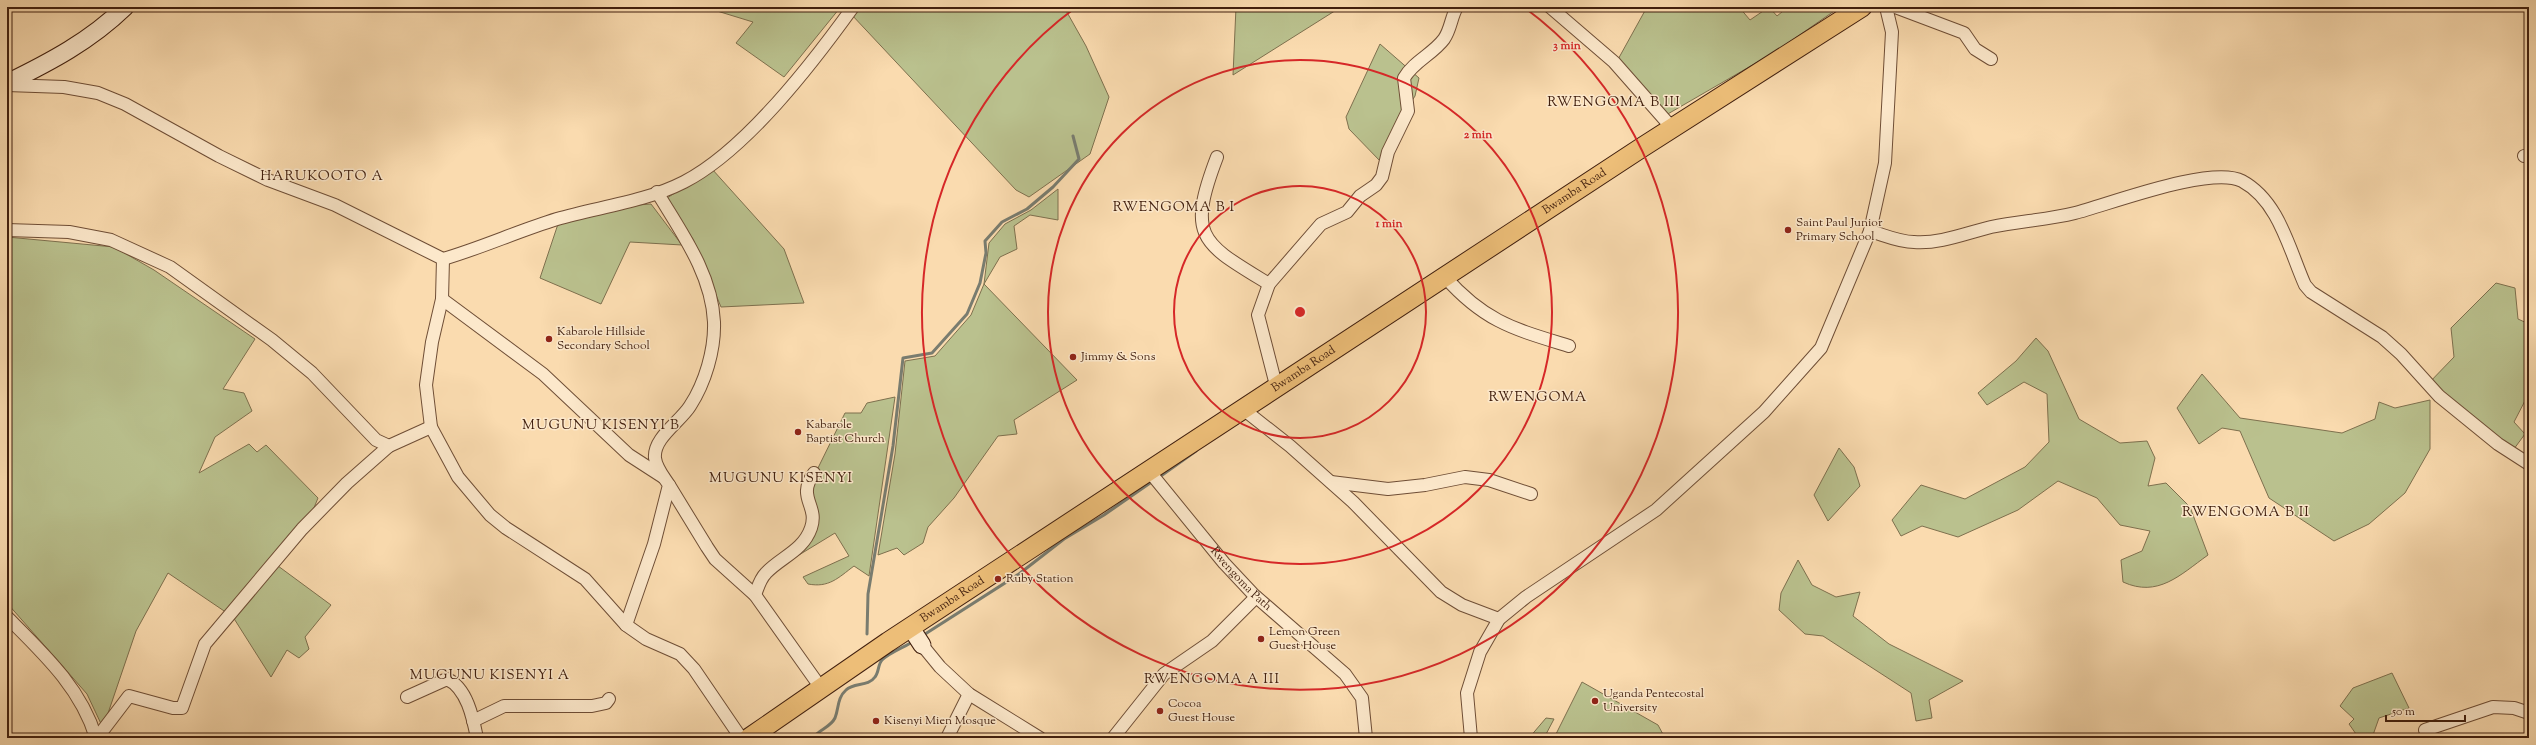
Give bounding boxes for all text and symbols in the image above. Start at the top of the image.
text: 3 min [1553,37,1582,55]
district label: RWENGOMA B III [1547,93,1681,113]
text: 2 min [1464,126,1493,144]
street label: Bwamba Road [1539,164,1610,219]
district label: HARUKOOTO A [260,167,384,187]
district label: RWENGOMA B I [1113,198,1235,218]
place label: Saint Paul Junior Primary School [1796,214,1883,246]
text: 1 min [1374,215,1403,233]
marker: Saint Paul Junior Primary School [1783,225,1793,235]
centre of rings [1293,305,1307,319]
place label: Kabarole Hillside Secondary School [557,323,650,355]
marker: Kabarole Hillside Secondary School [544,334,554,344]
street label: Bwamba Road [1268,342,1340,397]
place label: Jimmy & Sons [1080,348,1156,366]
marker: Jimmy & Sons [1068,352,1078,362]
district label: RWENGOMA [1489,388,1587,408]
district label: MUGUNU KISENYI B [522,416,680,436]
place label: Kabarole Baptist Church [806,416,885,448]
marker: Kabarole Baptist Church [793,427,803,437]
district label: MUGUNU KISENYI [709,469,853,489]
district label: RWENGOMA B II [2182,503,2310,523]
street label: Rwengoma Path [1206,543,1276,615]
place label: Ruby Station [1006,570,1074,588]
street label: Bwamba Road [917,572,988,627]
marker: Ruby Station [993,574,1003,584]
place label: Lemon Green Guest House [1269,623,1340,655]
marker: Lemon Green Guest House [1256,634,1266,644]
district label: MUGUNU KISENYI A [410,666,570,686]
district label: RWENGOMA A III [1144,670,1280,690]
place label: Uganda Pentecostal University [1603,685,1705,717]
place label: Cocoa Guest House [1168,695,1235,727]
marker: Uganda Pentecostal University [1590,696,1600,706]
scale bar [2386,697,2465,723]
text: 50 m [2391,703,2415,721]
marker: Cocoa Guest House [1155,706,1165,716]
place label: Kisenyi Mien Mosque [884,712,996,730]
marker: Kisenyi Mien Mosque [871,716,881,726]

